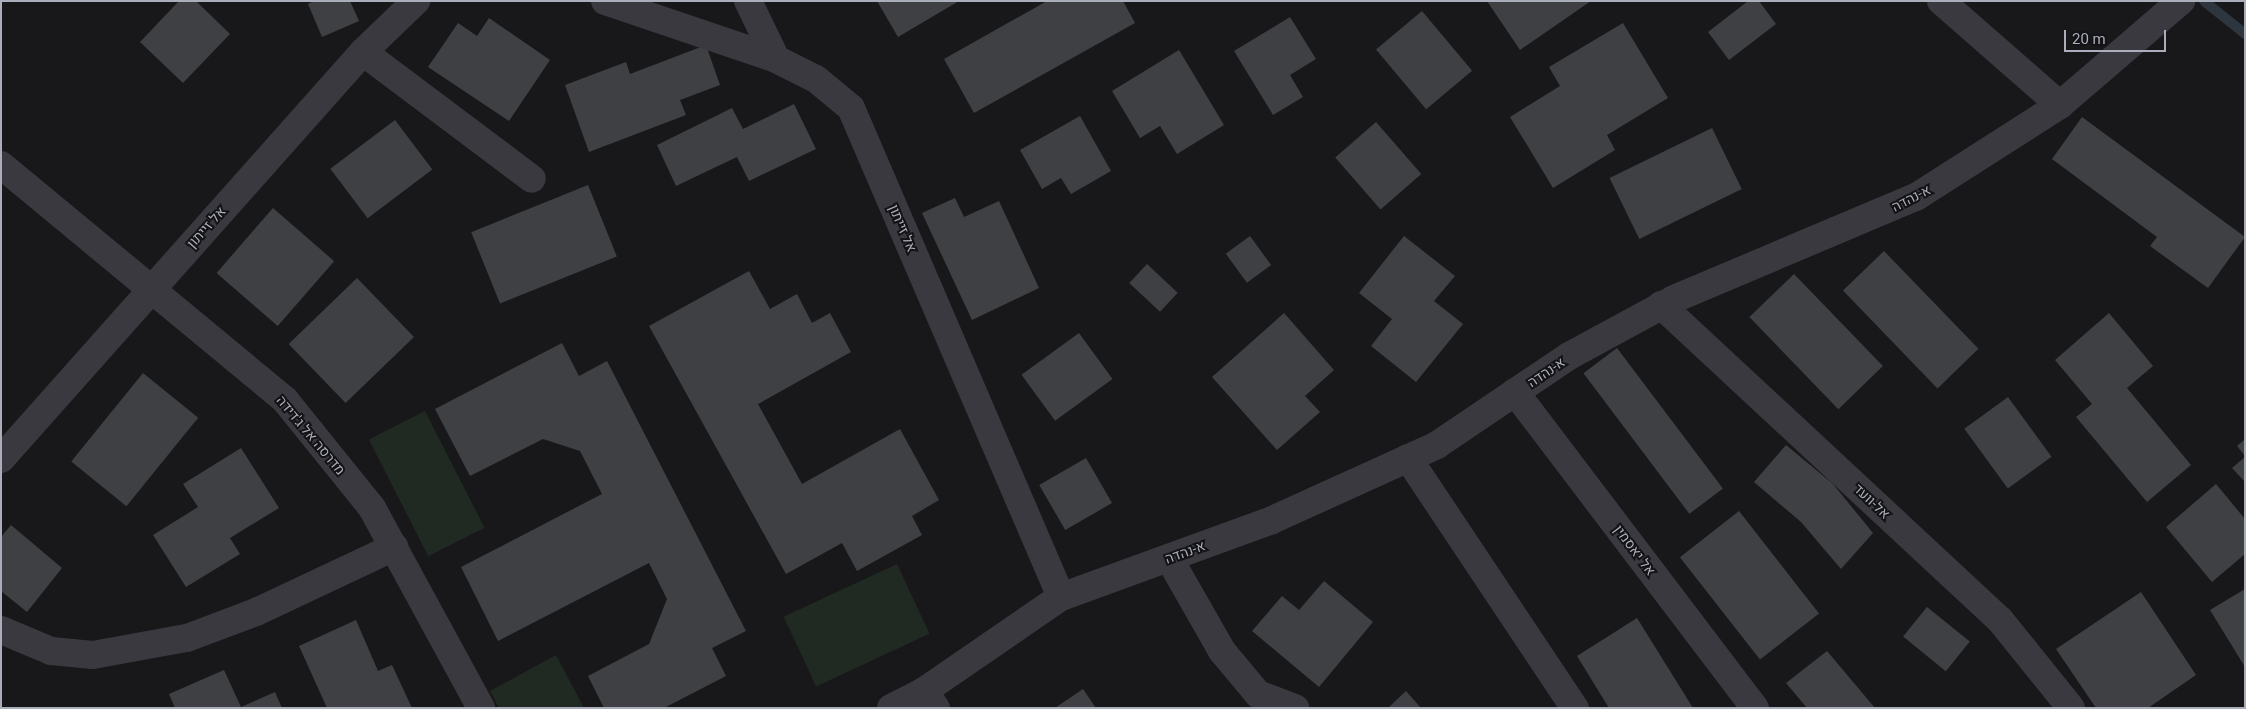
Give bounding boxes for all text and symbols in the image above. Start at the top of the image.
scale bar [2066,20,2168,52]
text: 20 m [2072,30,2106,48]
street label: א-נהדה [1889,181,1933,215]
street label: אל זייתון [886,202,920,254]
street label: אל זייתון [183,203,229,251]
street label: א-נהדה [1524,353,1568,391]
street label: מדרסה אל ג'דידה [273,392,349,478]
street label: אל-וועד [1850,480,1894,522]
street label: אל יאסמין [1611,521,1659,579]
street label: א-נהדה [1163,537,1207,567]

